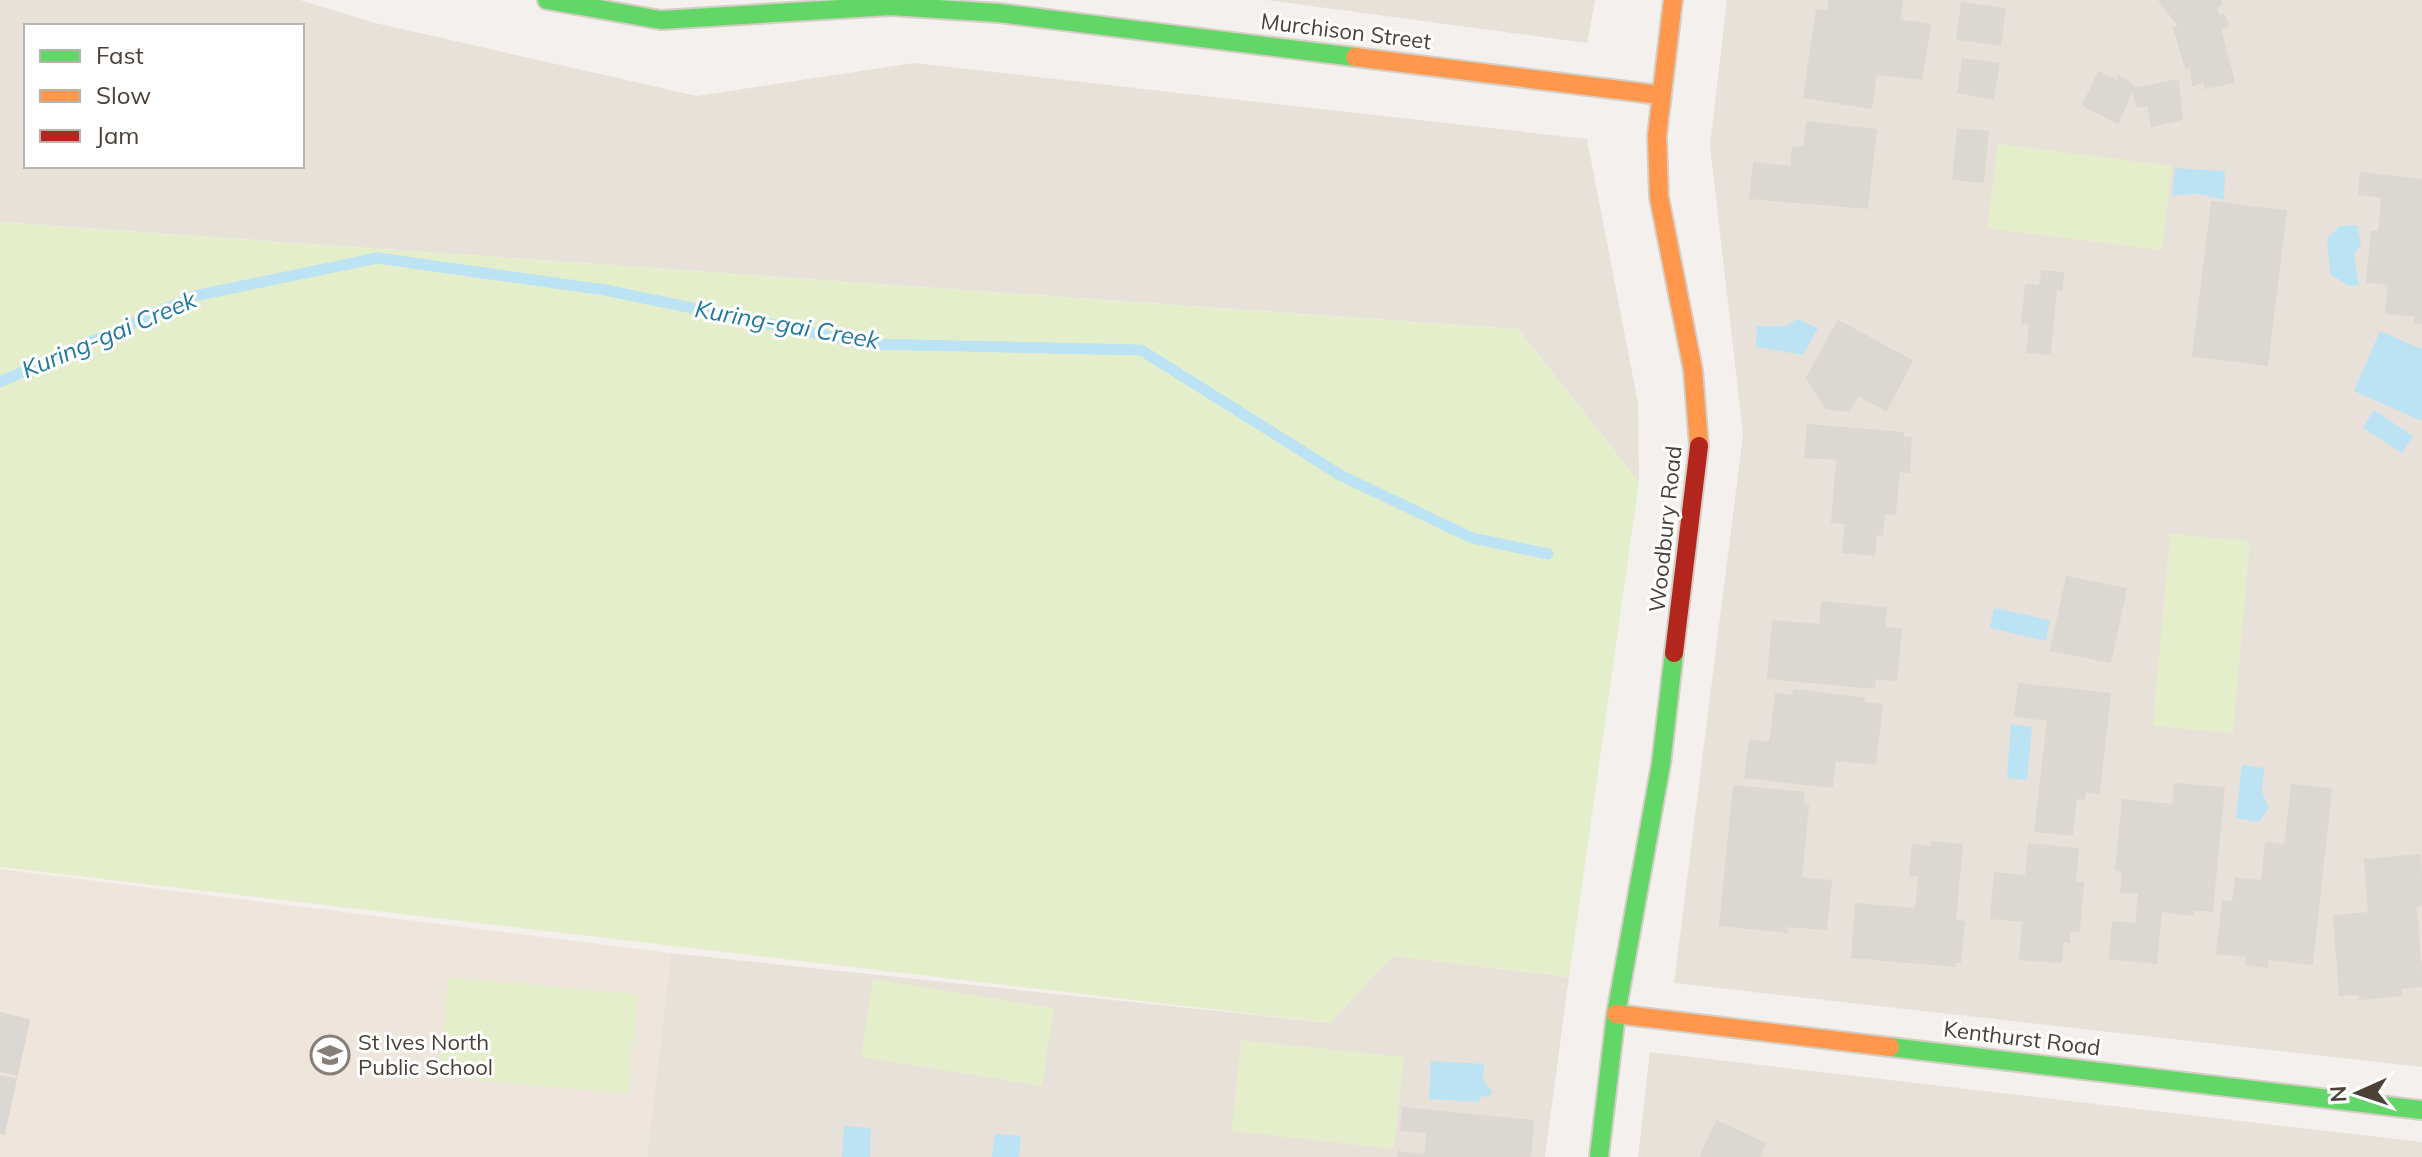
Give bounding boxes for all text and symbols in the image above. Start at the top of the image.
street label: Murchison Street [1259,7,1433,55]
legend [24,24,304,168]
text: Fast [96,40,144,70]
text: Slow [96,80,151,110]
text: Jam [96,120,139,150]
water label: Kuring-gai Creek [17,284,201,384]
water label: Kuring-gai Creek [693,293,882,355]
street label: Woodbury Road [1642,444,1688,614]
street label: Kenthurst Road [1942,1014,2102,1062]
place label: St Ives North Public School [358,1028,493,1081]
school or university icon: St Ives North Public School [309,1034,351,1076]
north arrow [2318,1053,2398,1133]
text: N [2324,1085,2352,1103]

